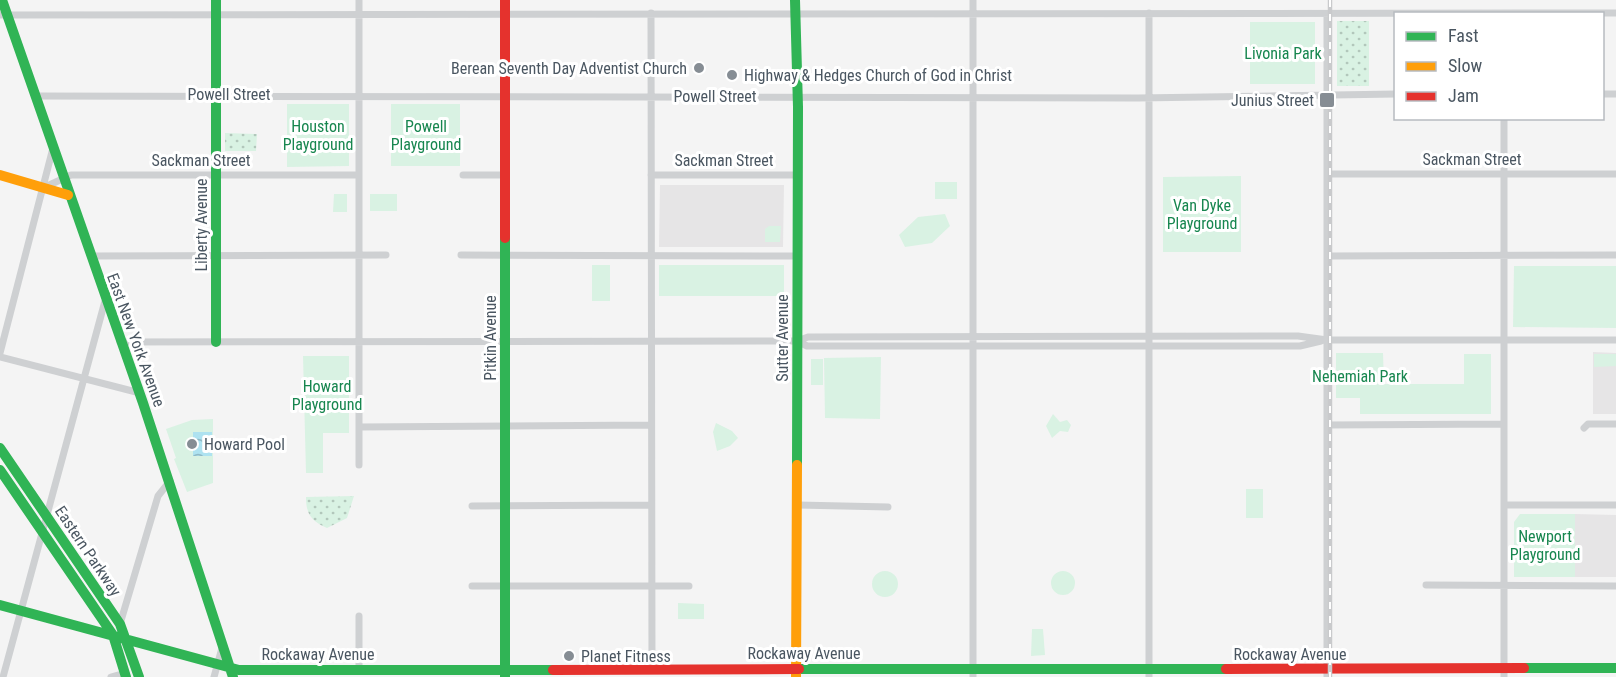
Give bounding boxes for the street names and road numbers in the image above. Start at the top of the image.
street label: Powell Street [187,85,271,104]
street label: Powell Street [673,87,757,106]
street label: Sackman Street [1422,150,1522,169]
street label: Sackman Street [151,151,251,170]
street label: Sackman Street [674,151,774,170]
street label: Liberty Avenue [192,178,211,272]
street label: East New York Avenue [103,271,169,409]
street label: Sutter Avenue [773,294,792,382]
street label: Pitkin Avenue [481,295,500,381]
street label: Eastern Parkway [51,502,125,600]
street label: Rockaway Avenue [747,644,861,663]
street label: Rockaway Avenue [261,645,375,664]
street label: Rockaway Avenue [1233,645,1347,664]

